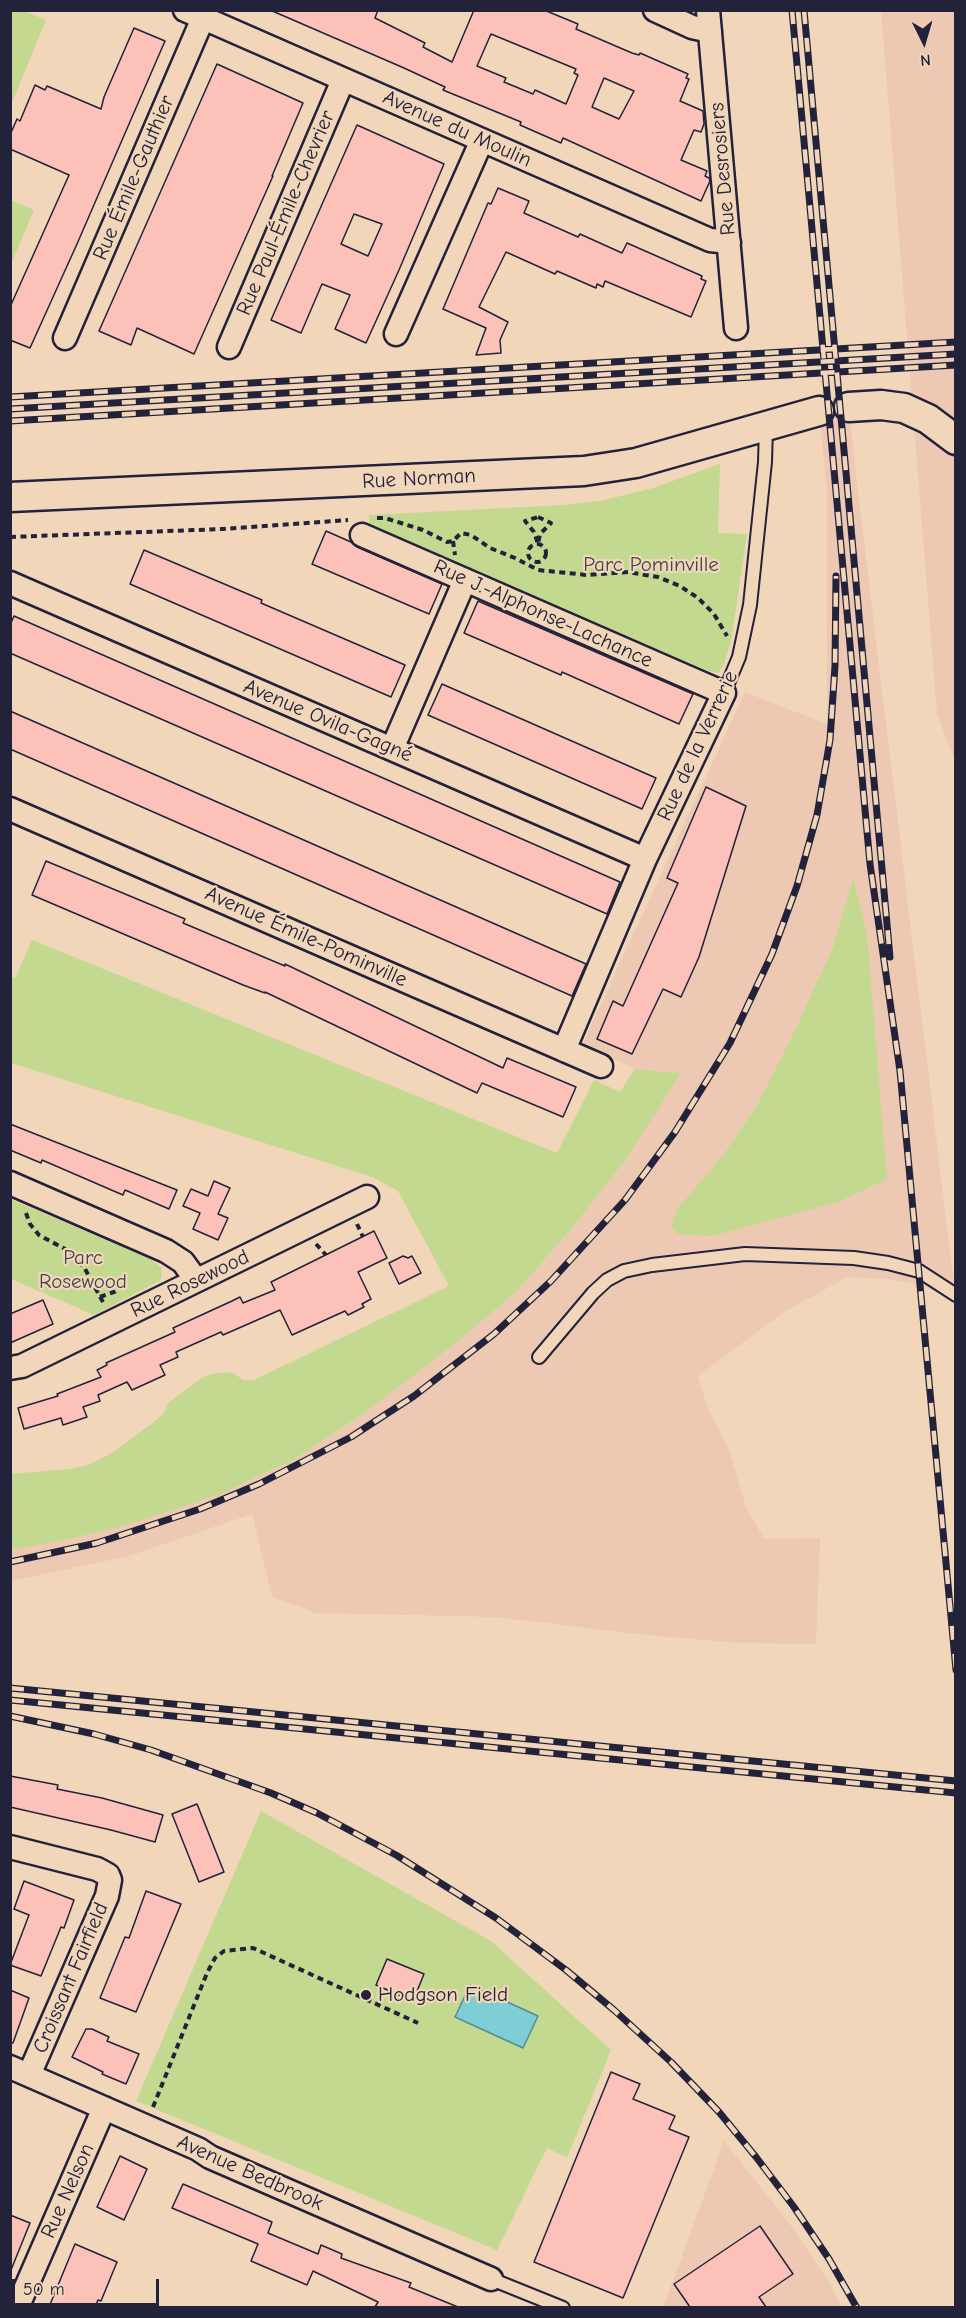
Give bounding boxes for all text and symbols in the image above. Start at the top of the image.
north arrow [894,12,954,72]
text: N [920,51,932,69]
street label: Avenue du Moulin [379,85,535,173]
street label: Rue Émile-Gauthier [88,92,180,264]
street label: Rue Desrosiers [705,102,741,236]
street label: Rue Paul-Émile-Chevrier [231,107,341,319]
street label: Rue Norman [361,463,477,495]
park label: Parc Pominville [583,552,719,578]
street label: Rue J.-Alphonse-Lachance [430,554,656,674]
street label: Rue de la Verrerie [652,667,744,825]
street label: Avenue Ovila-Gagné [240,674,416,768]
street label: Avenue Émile-Pominville [201,881,411,993]
street label: Rue Rosewood [127,1244,253,1324]
park label: Parc Rosewood [39,1245,127,1295]
street label: Croissant Fairfield [28,1899,114,2057]
place label: Hodgson Field [378,1982,508,2008]
marker: Hodgson Field [359,1988,373,2002]
street label: Avenue Bedbrook [173,2130,327,2216]
street label: Rue Nelson [36,2140,100,2242]
scale bar [15,2267,162,2305]
text: 50 m [23,2279,65,2300]

